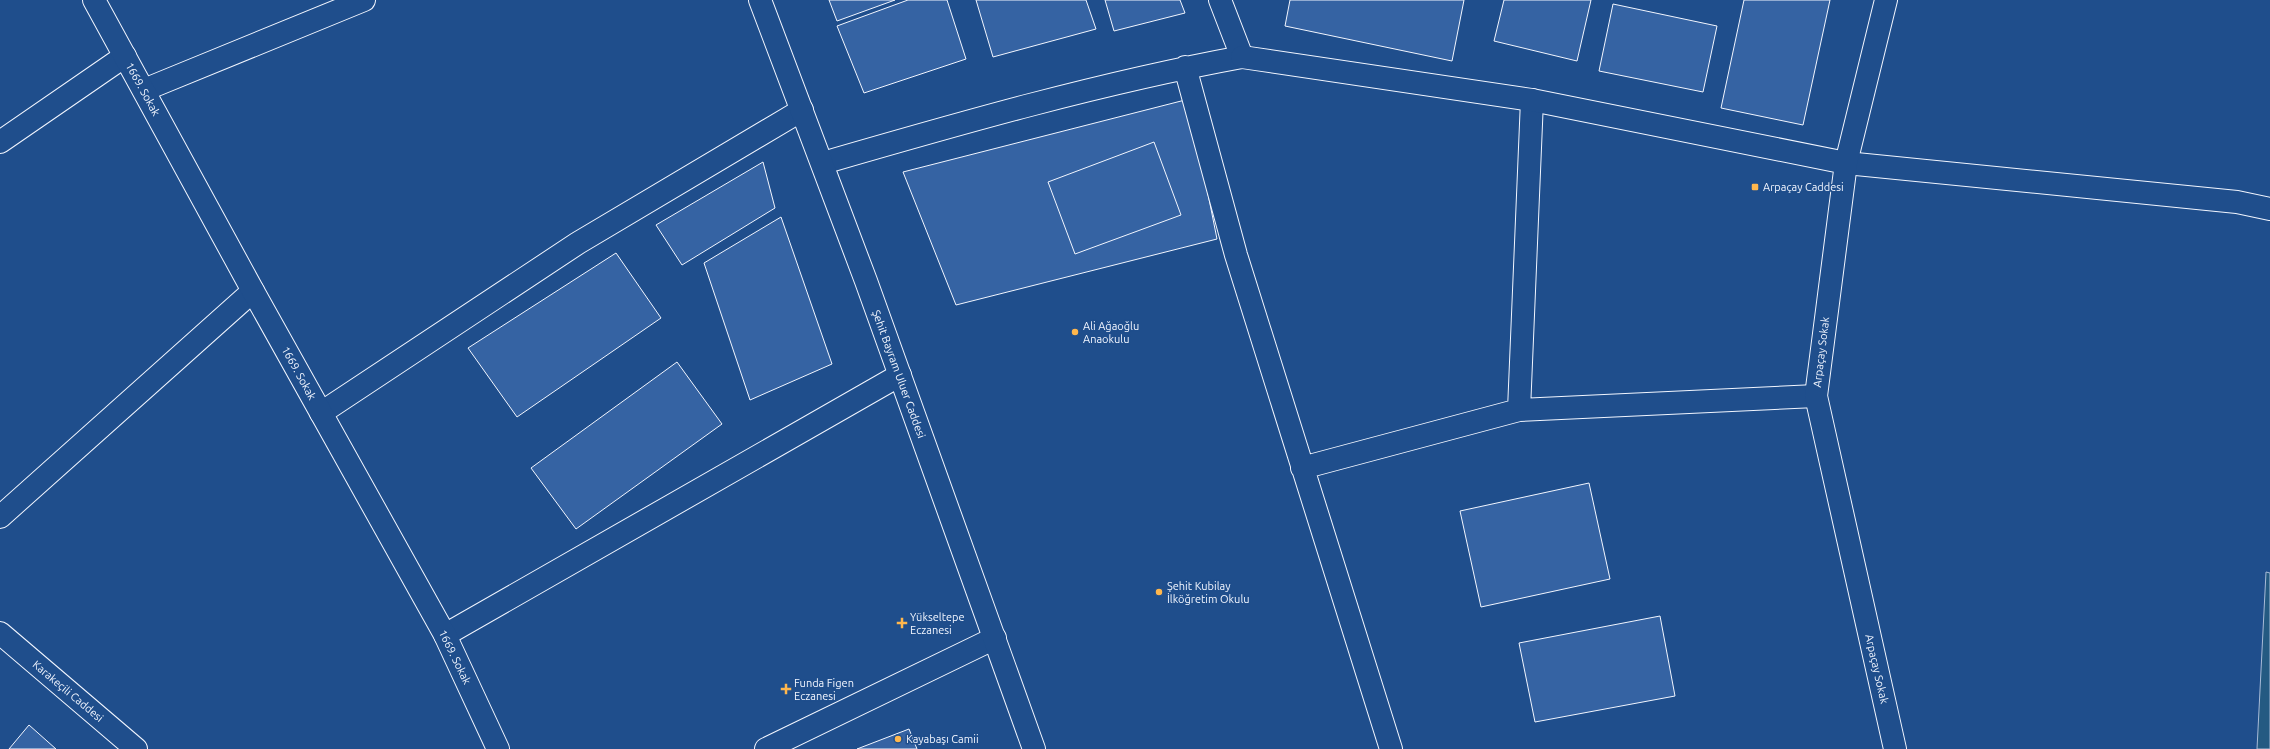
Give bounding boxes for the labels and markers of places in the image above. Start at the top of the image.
place label: Arpaçay Caddesi [1763,181,1844,193]
marker: Arpaçay Caddesi [1750,182,1760,192]
place label: Ali Ağaoğlu Anaokulu [1083,320,1139,345]
marker: Ali Ağaoğlu Anaokulu [1070,327,1080,337]
place label: Şehit Kubilay İlköğretim Okulu [1167,580,1250,605]
marker: Şehit Kubilay İlköğretim Okulu [1154,587,1164,597]
place label: Yükseltepe Eczanesi [910,611,965,636]
marker: Yükseltepe Eczanesi [897,618,907,628]
place label: Funda Figen Eczanesi [794,677,854,702]
marker: Funda Figen Eczanesi [781,684,791,694]
place label: Kayabaşı Camii [906,733,979,745]
marker: Kayabaşı Camii [893,734,903,744]

